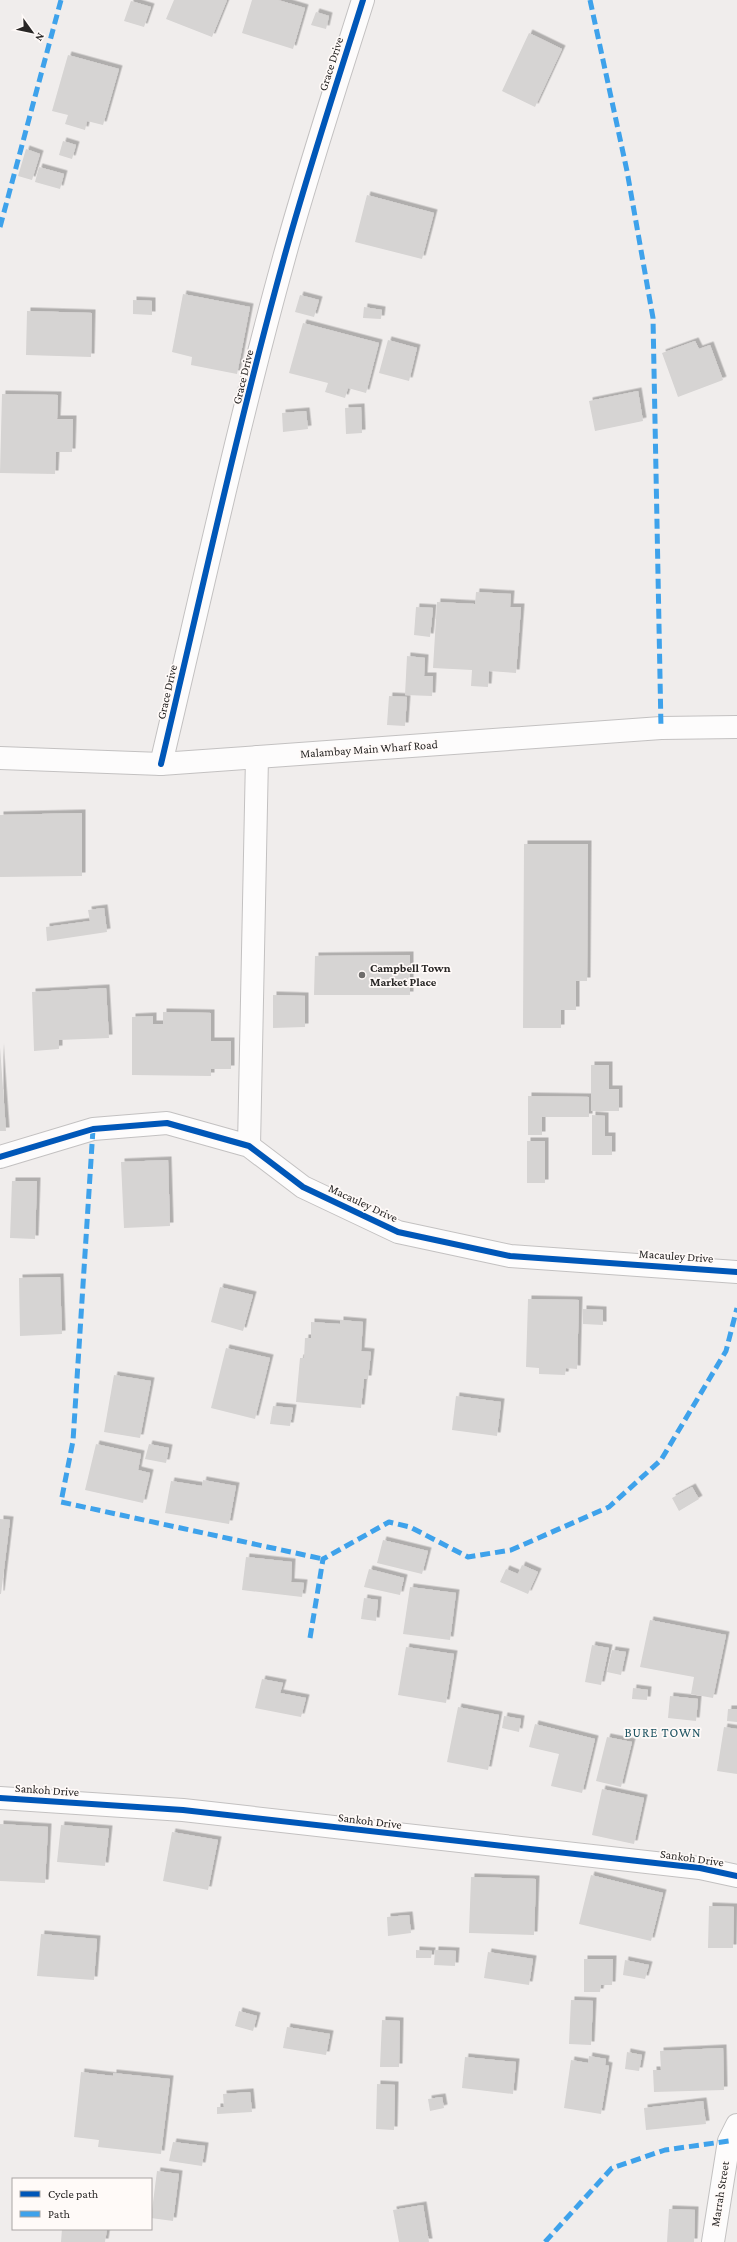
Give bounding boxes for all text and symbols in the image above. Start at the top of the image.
north arrow [12,12,52,52]
text: N [33,31,47,44]
street label: Grace Drive [316,35,346,93]
street label: Grace Drive [229,348,257,406]
street label: Grace Drive [154,663,180,721]
street label: Malambay Main Wharf Road [300,737,439,761]
place label: Campbell Town Market Place [370,961,451,989]
marker: Campbell Town Market Place [357,970,367,980]
street label: Macauley Drive [326,1181,400,1225]
street label: Macauley Drive [638,1246,714,1266]
district label: BURE TOWN [624,1725,702,1740]
street label: Sankoh Drive [15,1781,79,1799]
street label: Sankoh Drive [337,1810,403,1832]
street label: Sankoh Drive [659,1847,725,1869]
street label: Marrah Street [708,2159,732,2228]
legend [12,2178,152,2230]
text: Cycle path [48,2187,99,2201]
text: Path [48,2207,70,2221]

